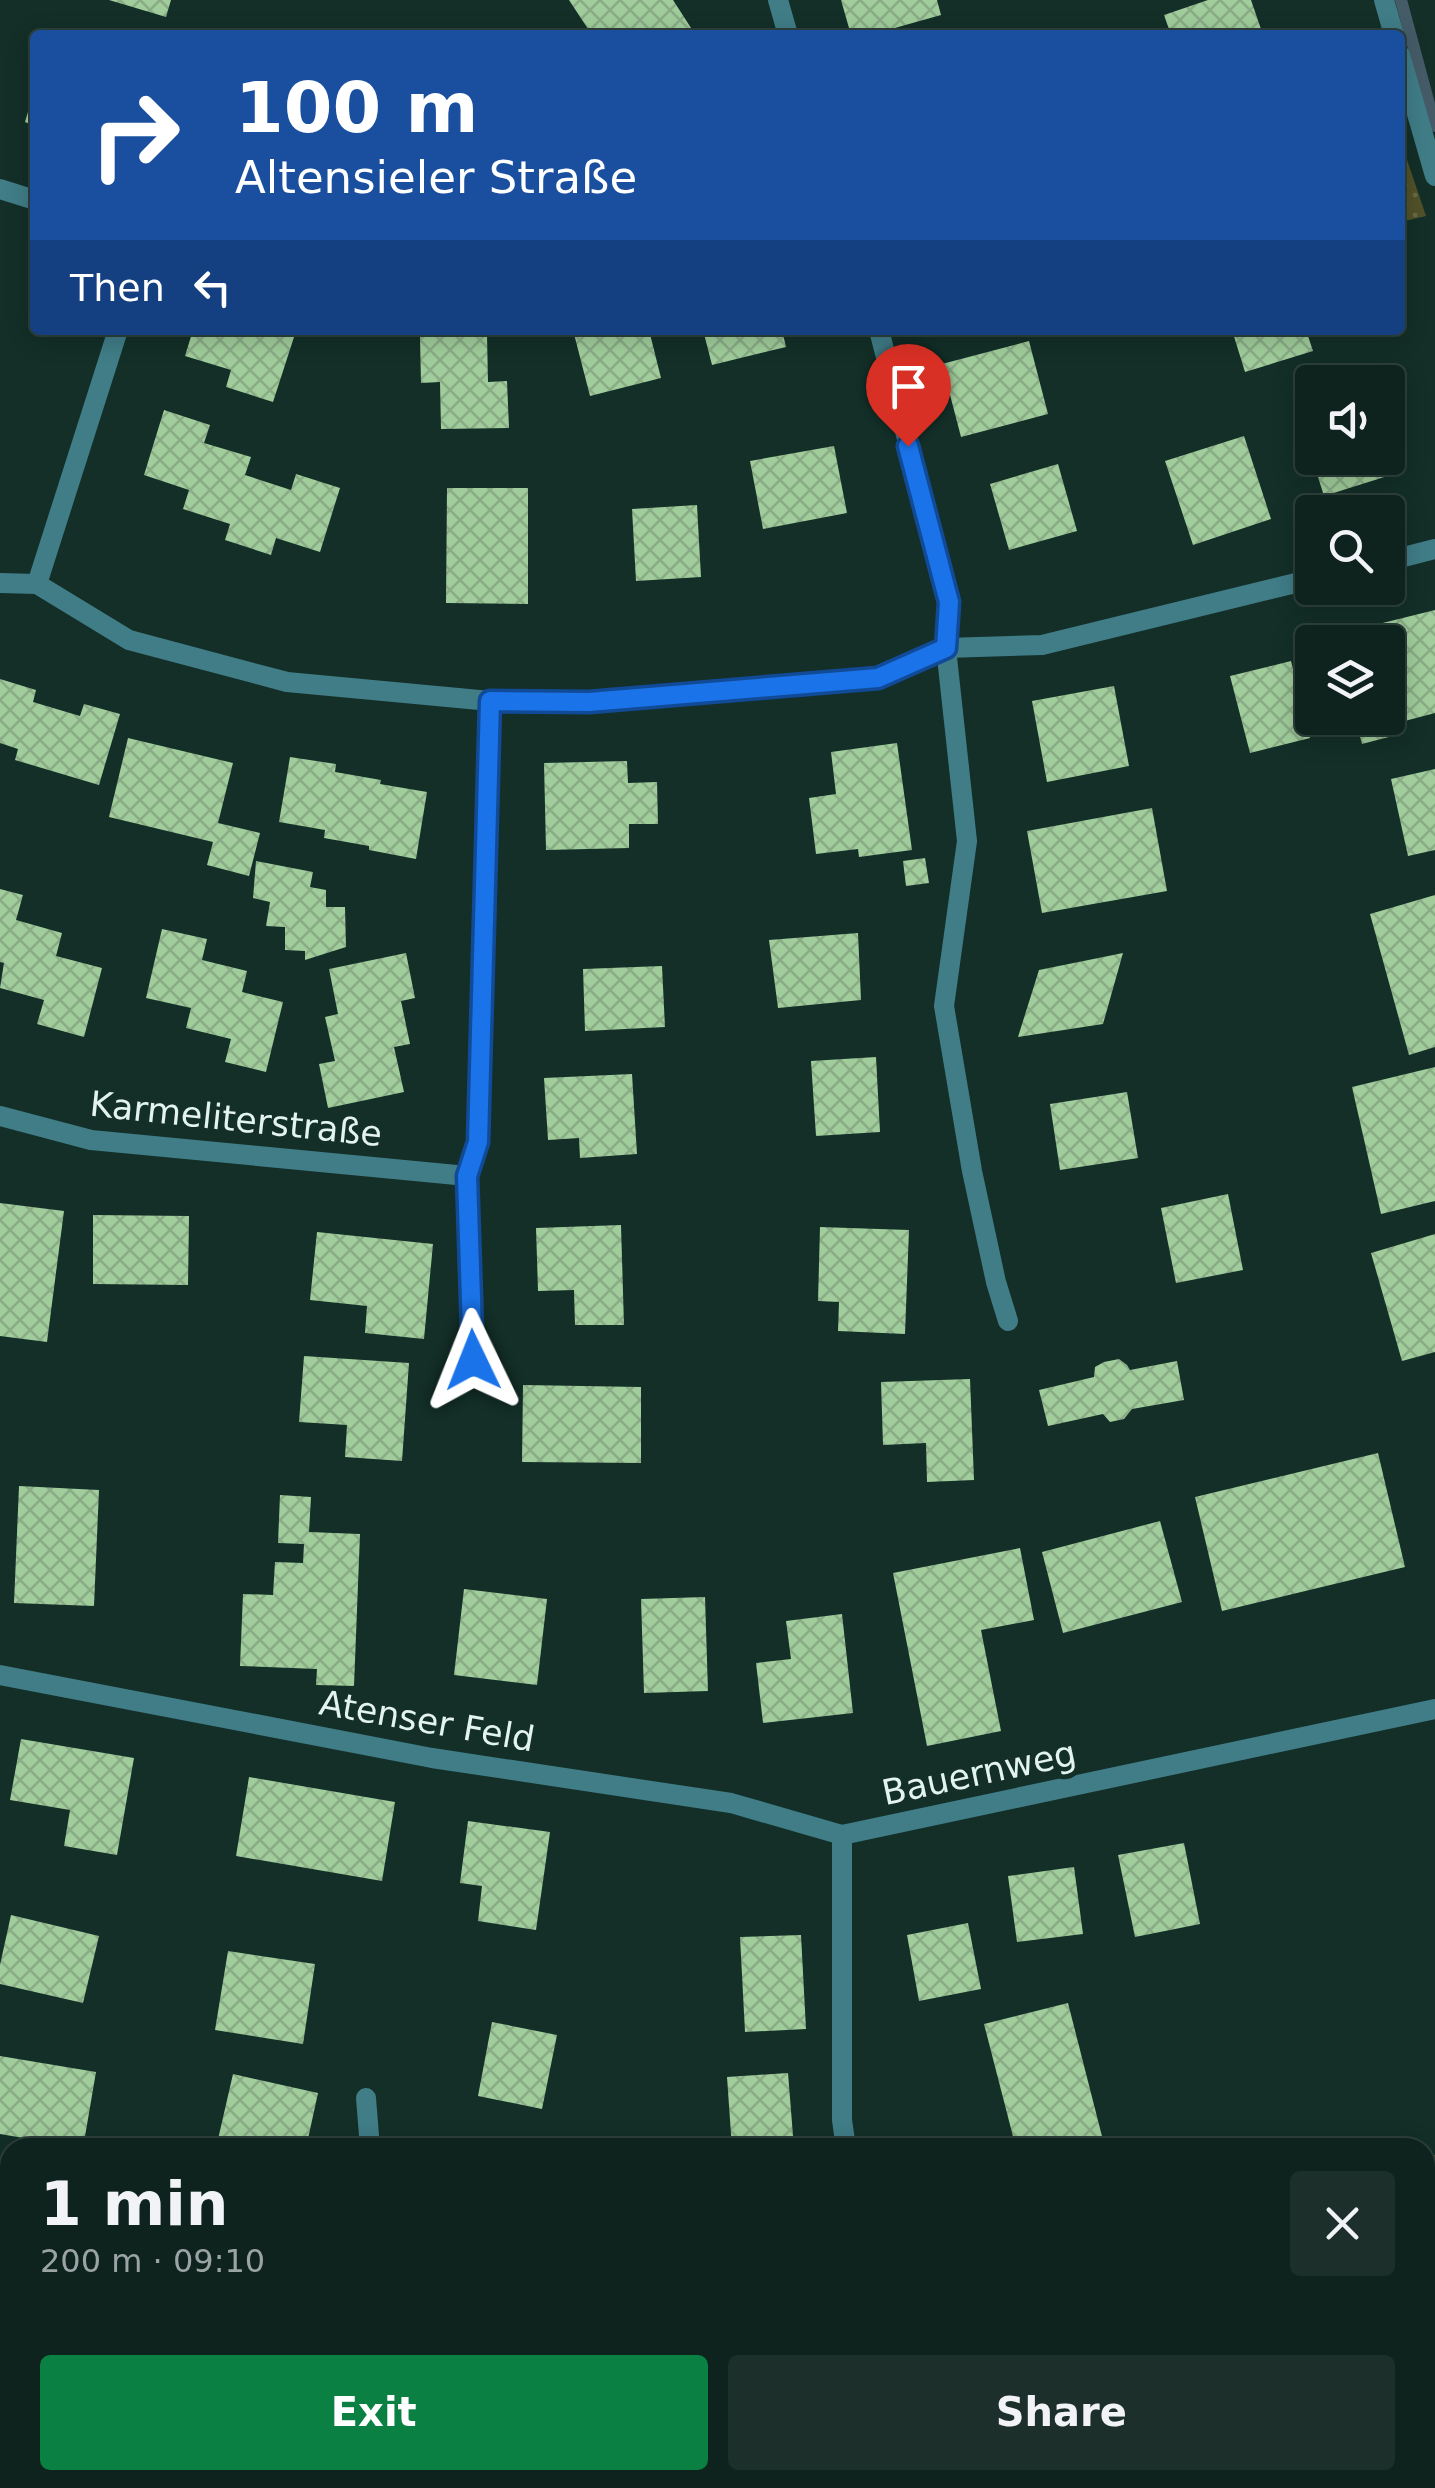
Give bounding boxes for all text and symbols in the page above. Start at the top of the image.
text: 100 m [235,67,478,149]
icon: right [70,70,200,200]
text: Altensieler Straße [235,151,637,204]
icon: left [185,260,240,315]
text: Then [70,266,165,310]
pin [866,344,951,447]
icon: arrive [881,359,936,414]
map controls [1295,365,1405,735]
button: sound [1295,365,1405,475]
button: search [1295,495,1405,605]
button: layers [1295,625,1405,735]
street label: Karmeliterstraße [88,1084,384,1154]
position arrow [421,1308,525,1412]
street label: Atenser Feld [316,1682,538,1760]
street label: Bauernweg [878,1733,1080,1813]
text: 1 min [40,2169,228,2239]
button: close [1290,2171,1395,2276]
text: 200 m · 09:10 [40,2242,265,2280]
button: Exit [40,2355,708,2470]
button: Share [728,2355,1395,2470]

